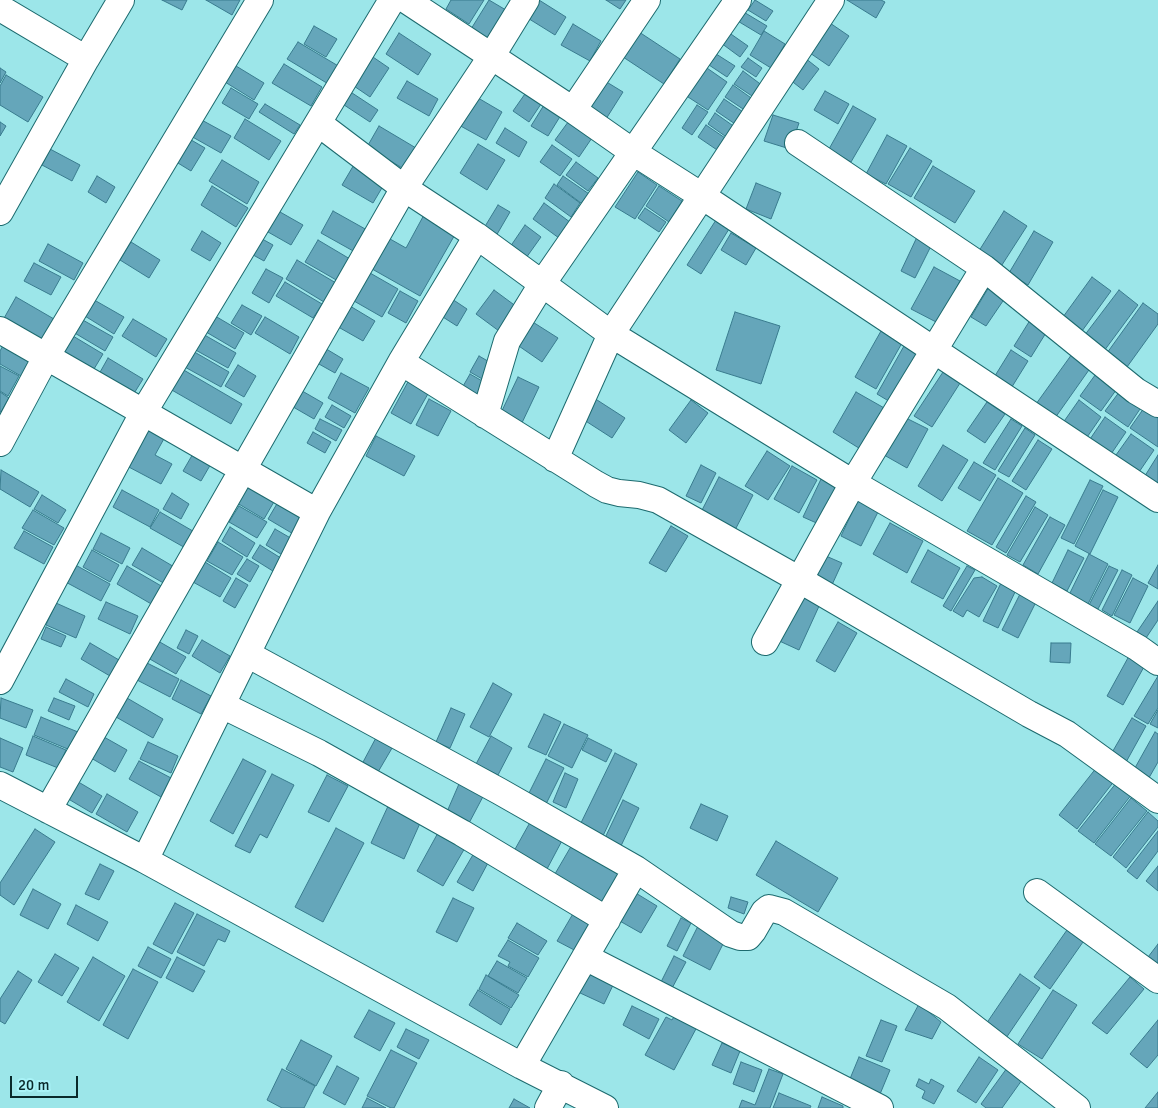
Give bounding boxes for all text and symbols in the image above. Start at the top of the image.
scale bar [12,1066,80,1098]
text: 20 m [18,1076,49,1094]

